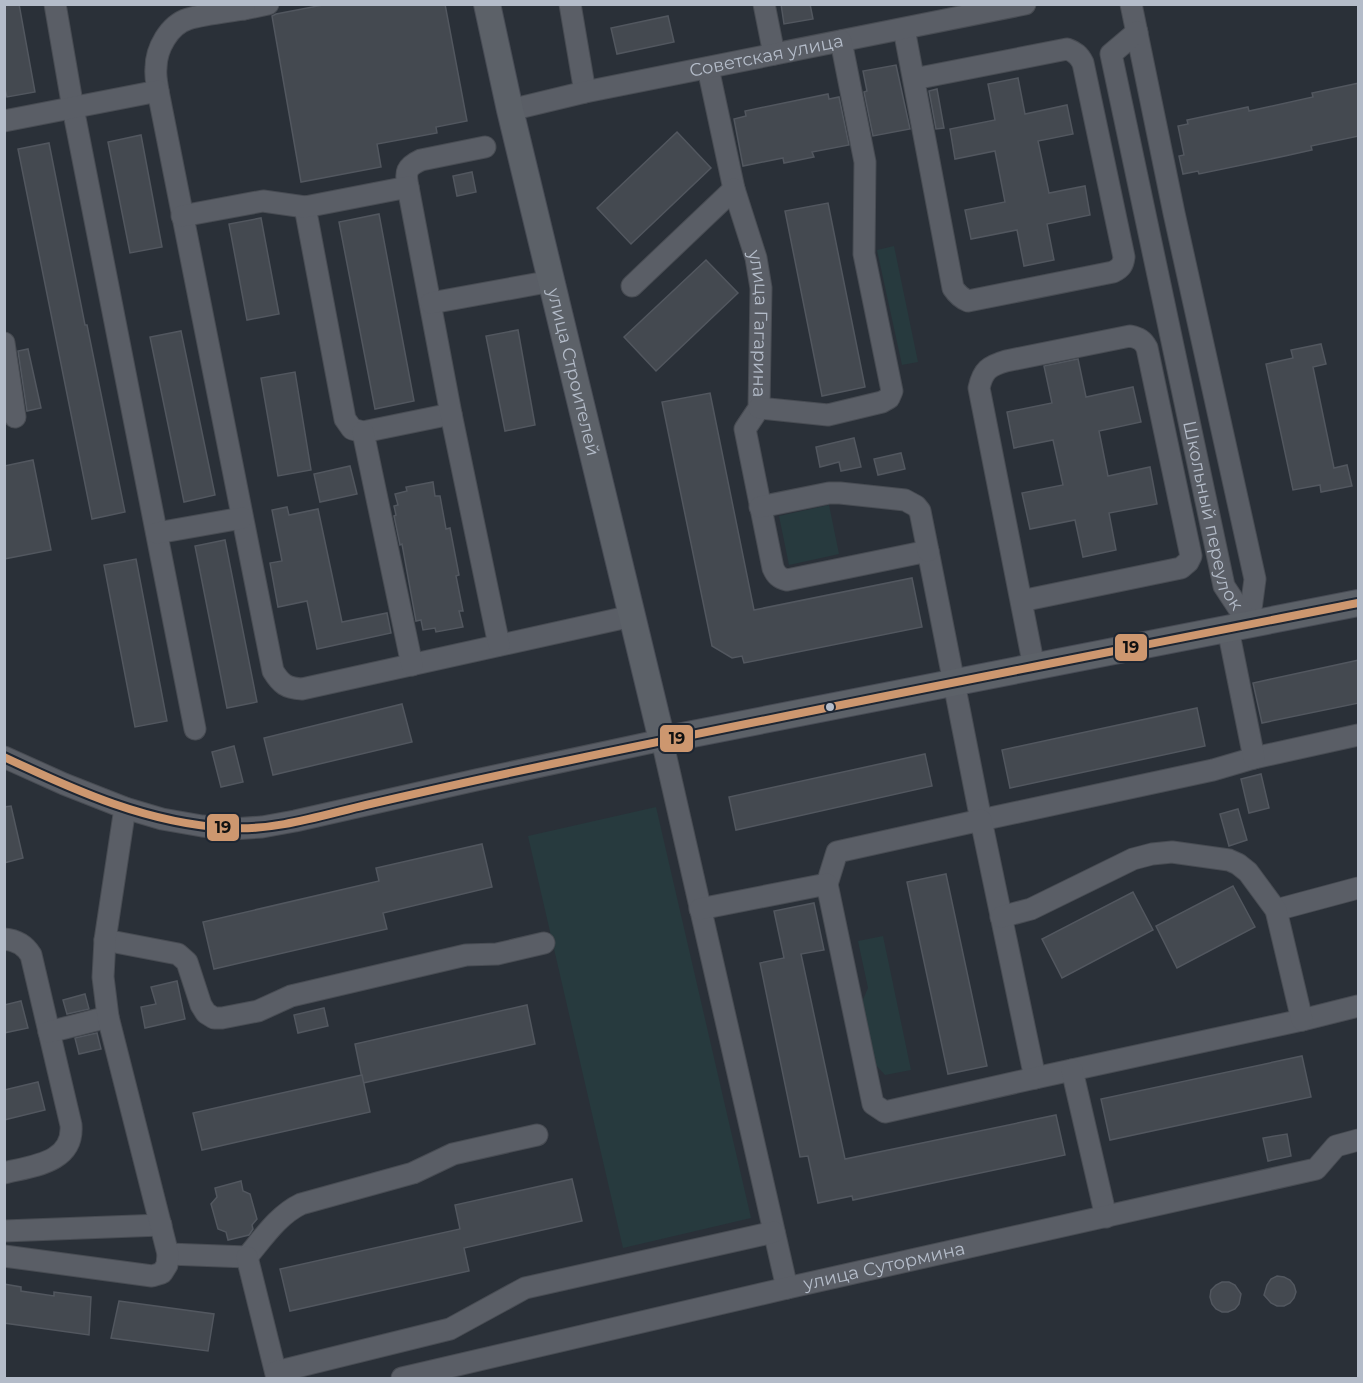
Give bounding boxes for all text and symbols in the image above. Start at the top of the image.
street label: Советская улица [687,30,845,82]
street label: улица Гагарина [743,246,772,397]
street label: улица Строителей [542,285,604,458]
street label: Школьный переулок [1178,419,1248,615]
line badge: 19 [1114,633,1148,662]
text: 19 [1123,638,1139,657]
unlabelled marker [824,701,836,713]
line badge: 19 [659,724,694,753]
text: 19 [669,729,685,748]
line badge: 19 [206,813,240,842]
text: 19 [215,818,231,837]
street label: улица Сутормина [800,1237,967,1295]

